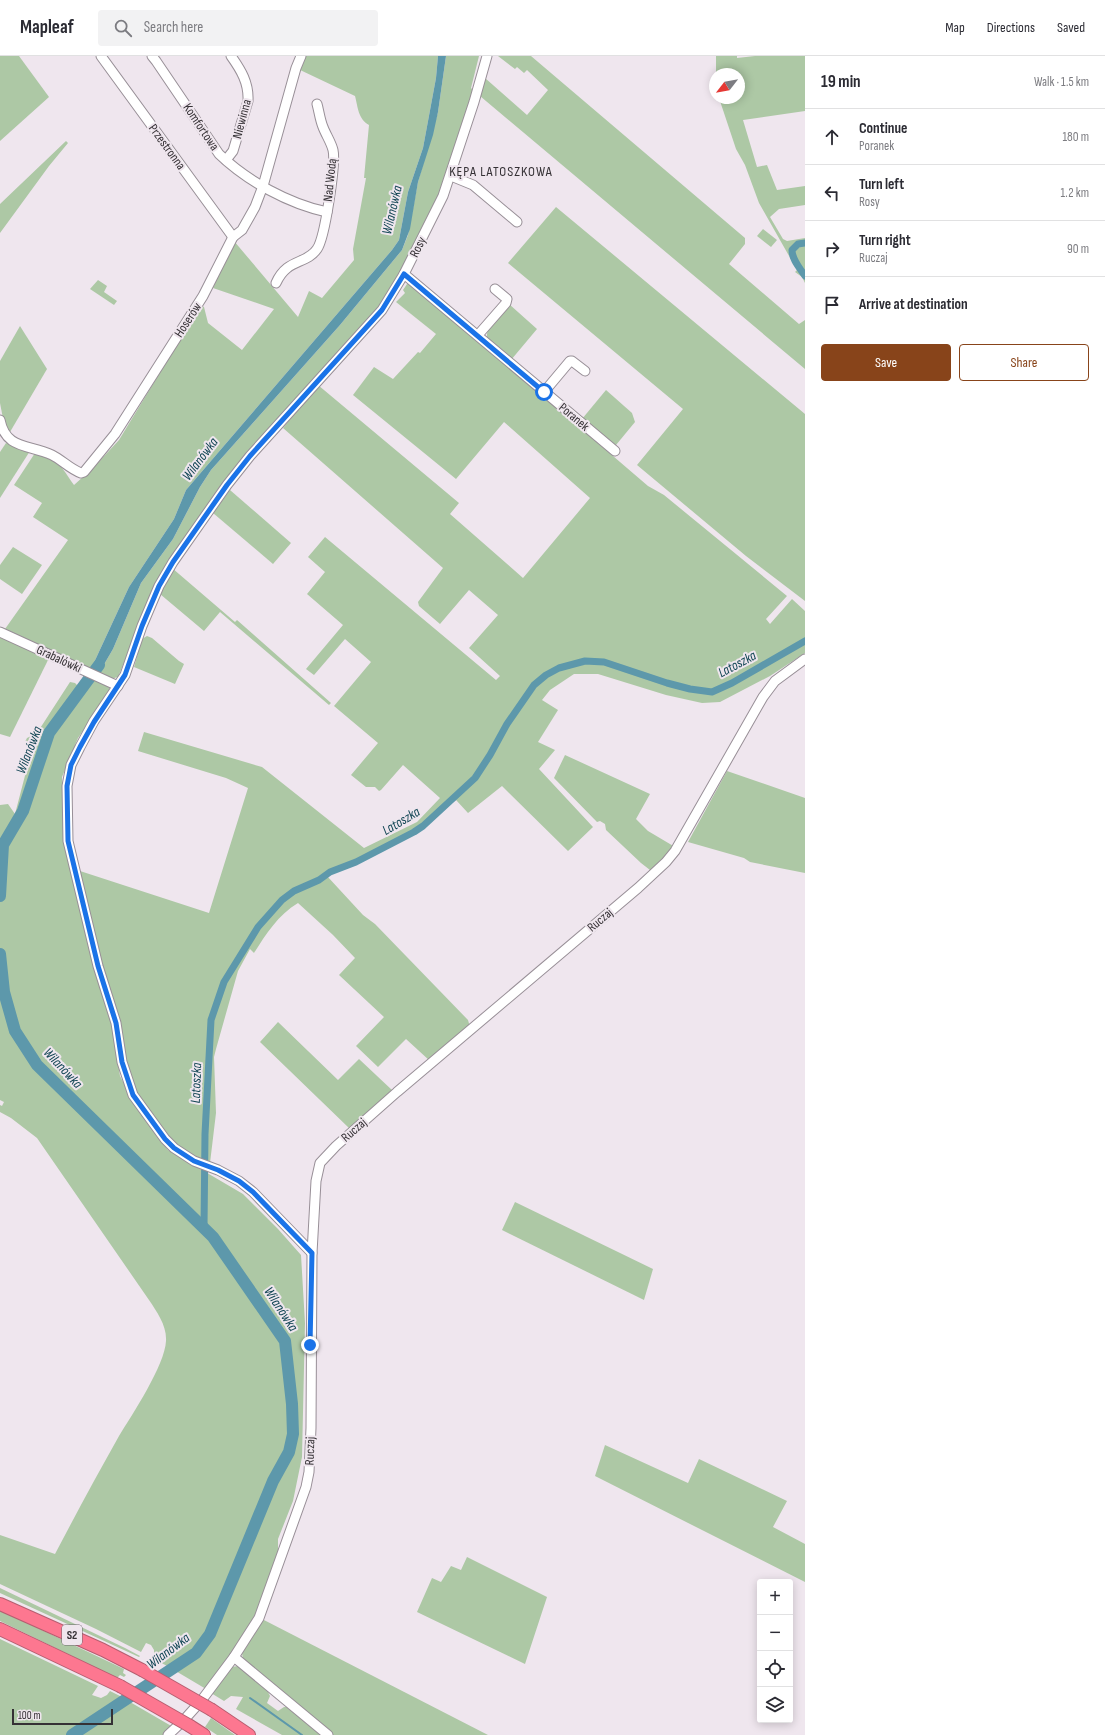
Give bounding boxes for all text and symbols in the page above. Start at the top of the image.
search box [98,10,378,46]
text: Mapleaf [20,16,74,39]
icon: search [112,17,134,39]
text: Search here [144,18,203,37]
text: Map [945,19,965,36]
text: Directions [987,19,1035,36]
text: Saved [1057,19,1085,36]
north arrow [709,68,745,104]
text: 19 min [821,72,861,92]
text: Walk · 1.5 km [1034,74,1089,90]
street label: Niewinna [229,98,255,140]
street label: Komfortowa [179,100,223,154]
text: Continue [859,119,908,138]
street label: Przestronna [145,121,189,173]
icon: ahead [821,126,843,148]
text: 180 m [1063,129,1089,145]
text: Poranek [859,138,894,154]
street label: Nad Wodą [320,158,340,202]
district label: KĘPA LATOSZKOWA [449,163,553,180]
text: Turn left [859,175,904,194]
icon: left [821,182,843,204]
water label: Wilanówka [378,184,406,236]
text: 1.2 km [1060,185,1089,201]
text: Rosy [859,194,880,210]
text: Turn right [859,231,911,250]
street label: Rosy [406,234,430,260]
icon: right [821,238,843,260]
text: 90 m [1067,241,1089,257]
text: Ruczaj [859,250,888,266]
icon: arrive [821,294,843,316]
text: Arrive at destination [859,295,968,314]
street label: Hoserów [171,299,205,340]
button: Save [821,344,951,381]
button: Share [959,344,1089,381]
route start [535,383,553,401]
street label: Poranek [555,400,593,434]
water label: Wilanówka [178,434,222,484]
street label: Grabalówki [34,642,84,676]
water label: Latoszka [715,647,759,681]
water label: Wilanówka [12,723,46,776]
water label: Latoszka [379,803,423,839]
street label: Ruczaj [584,905,616,935]
water label: Wilanówka [40,1044,86,1092]
water label: Latoszka [187,1062,205,1104]
street label: Ruczaj [338,1115,370,1145]
water label: Wilanówka [260,1284,302,1335]
route end [301,1336,319,1354]
street label: Ruczaj [302,1436,318,1466]
map controls [757,1579,793,1723]
button: + [757,1579,793,1615]
button: − [757,1615,793,1651]
road number: S2 [62,1625,82,1645]
water label: Wilanówka [143,1629,193,1673]
button: locate [757,1651,793,1687]
button: layers [757,1687,793,1723]
scale bar [12,1707,113,1726]
text: 100 m [18,1709,40,1722]

